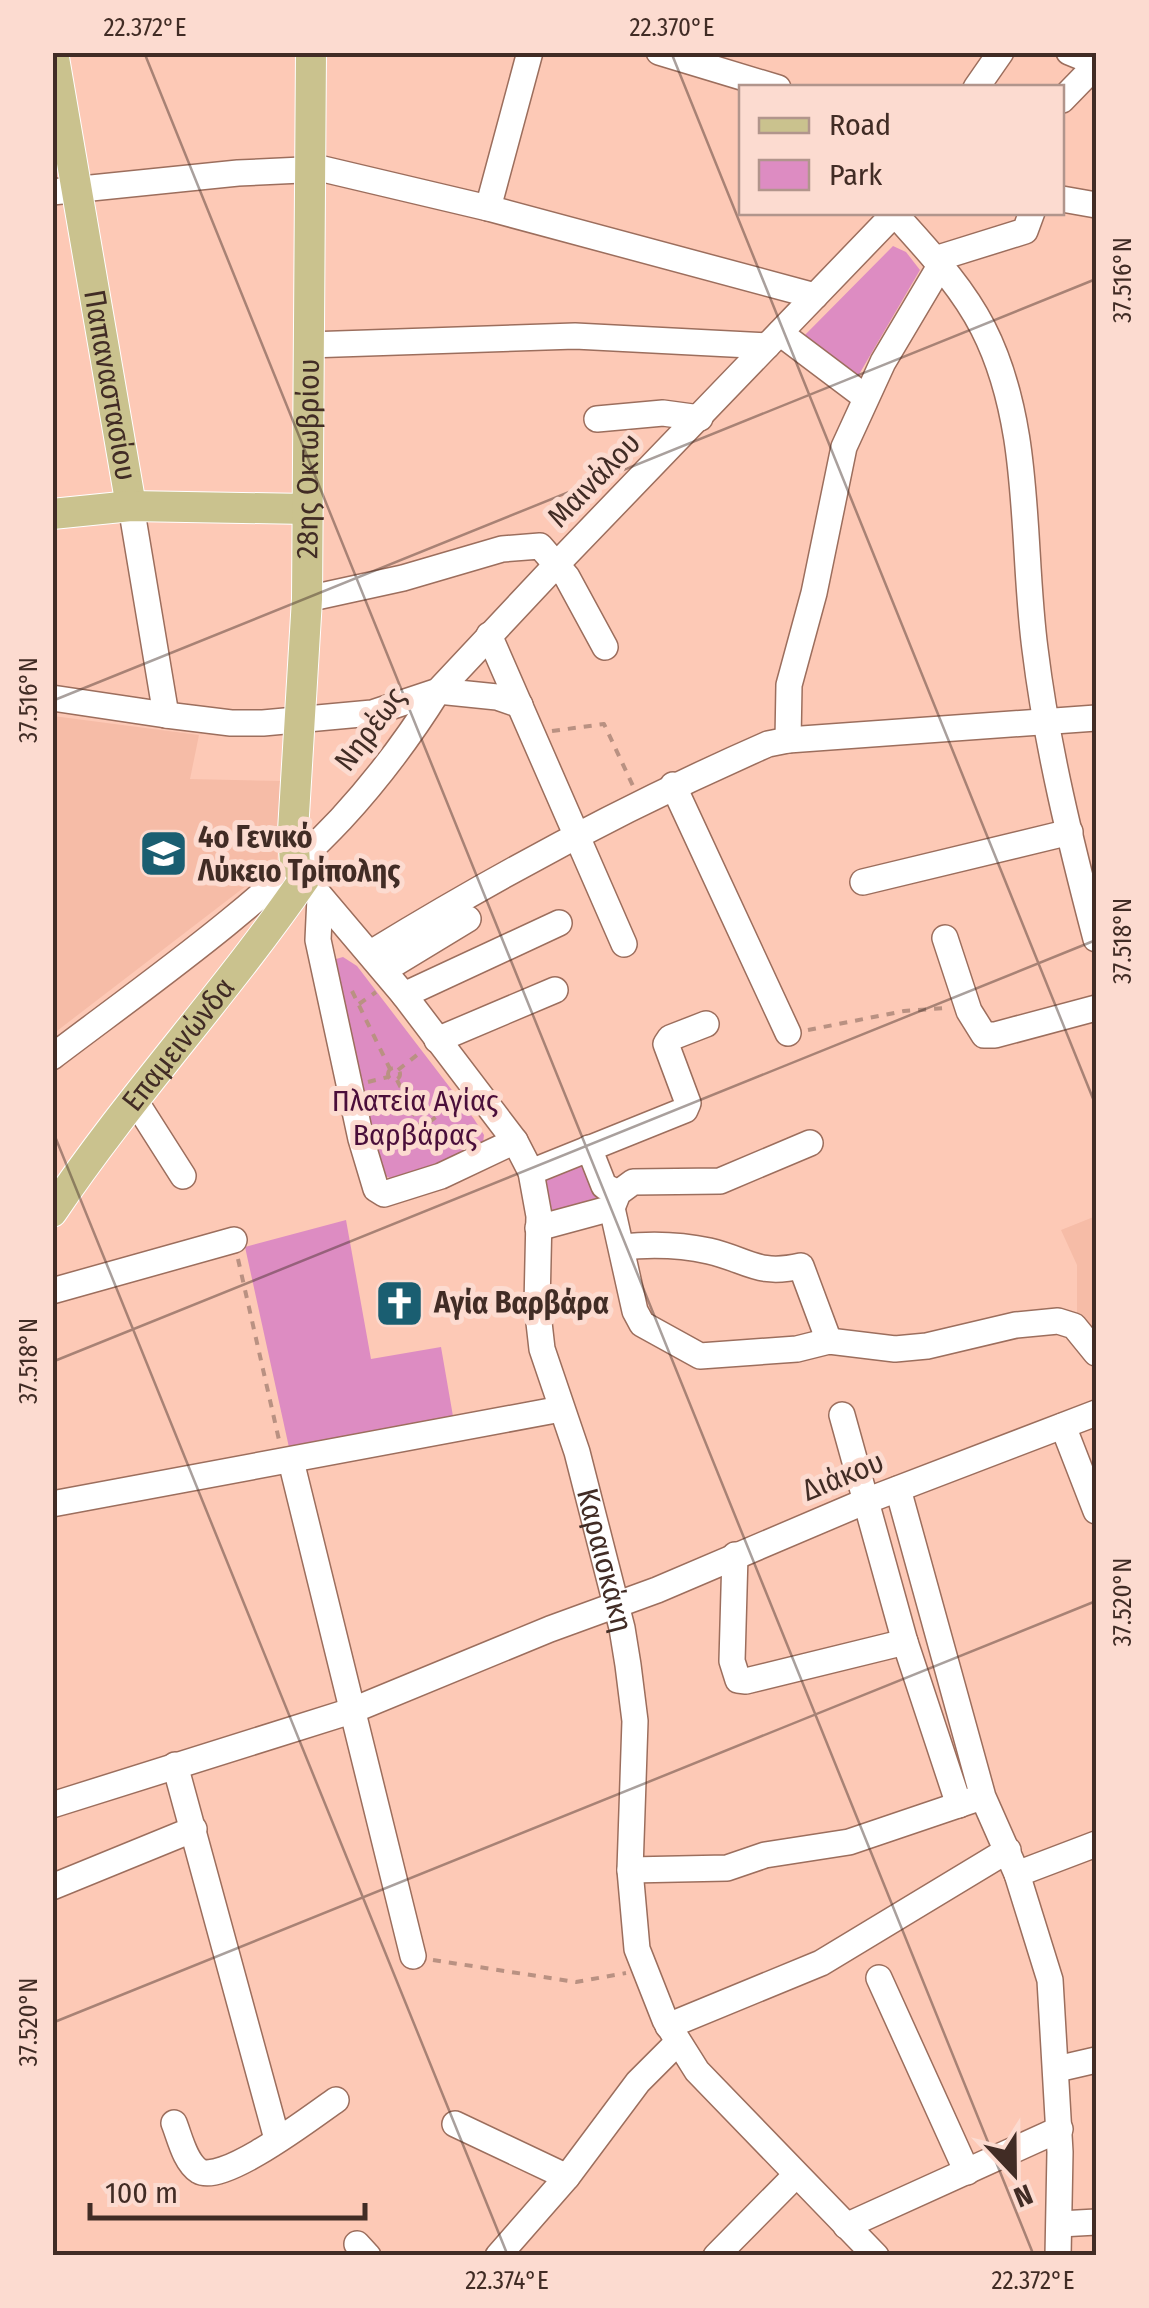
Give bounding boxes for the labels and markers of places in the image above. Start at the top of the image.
place label: 4ο Γενικό Λύκειο Τρίπολης [197,819,401,889]
school or university icon: 4ο Γενικό Λύκειο Τρίπολης [137,828,189,880]
church icon: Αγία Βαρβάρα [373,1277,425,1329]
place label: Αγία Βαρβάρα [433,1285,609,1321]

